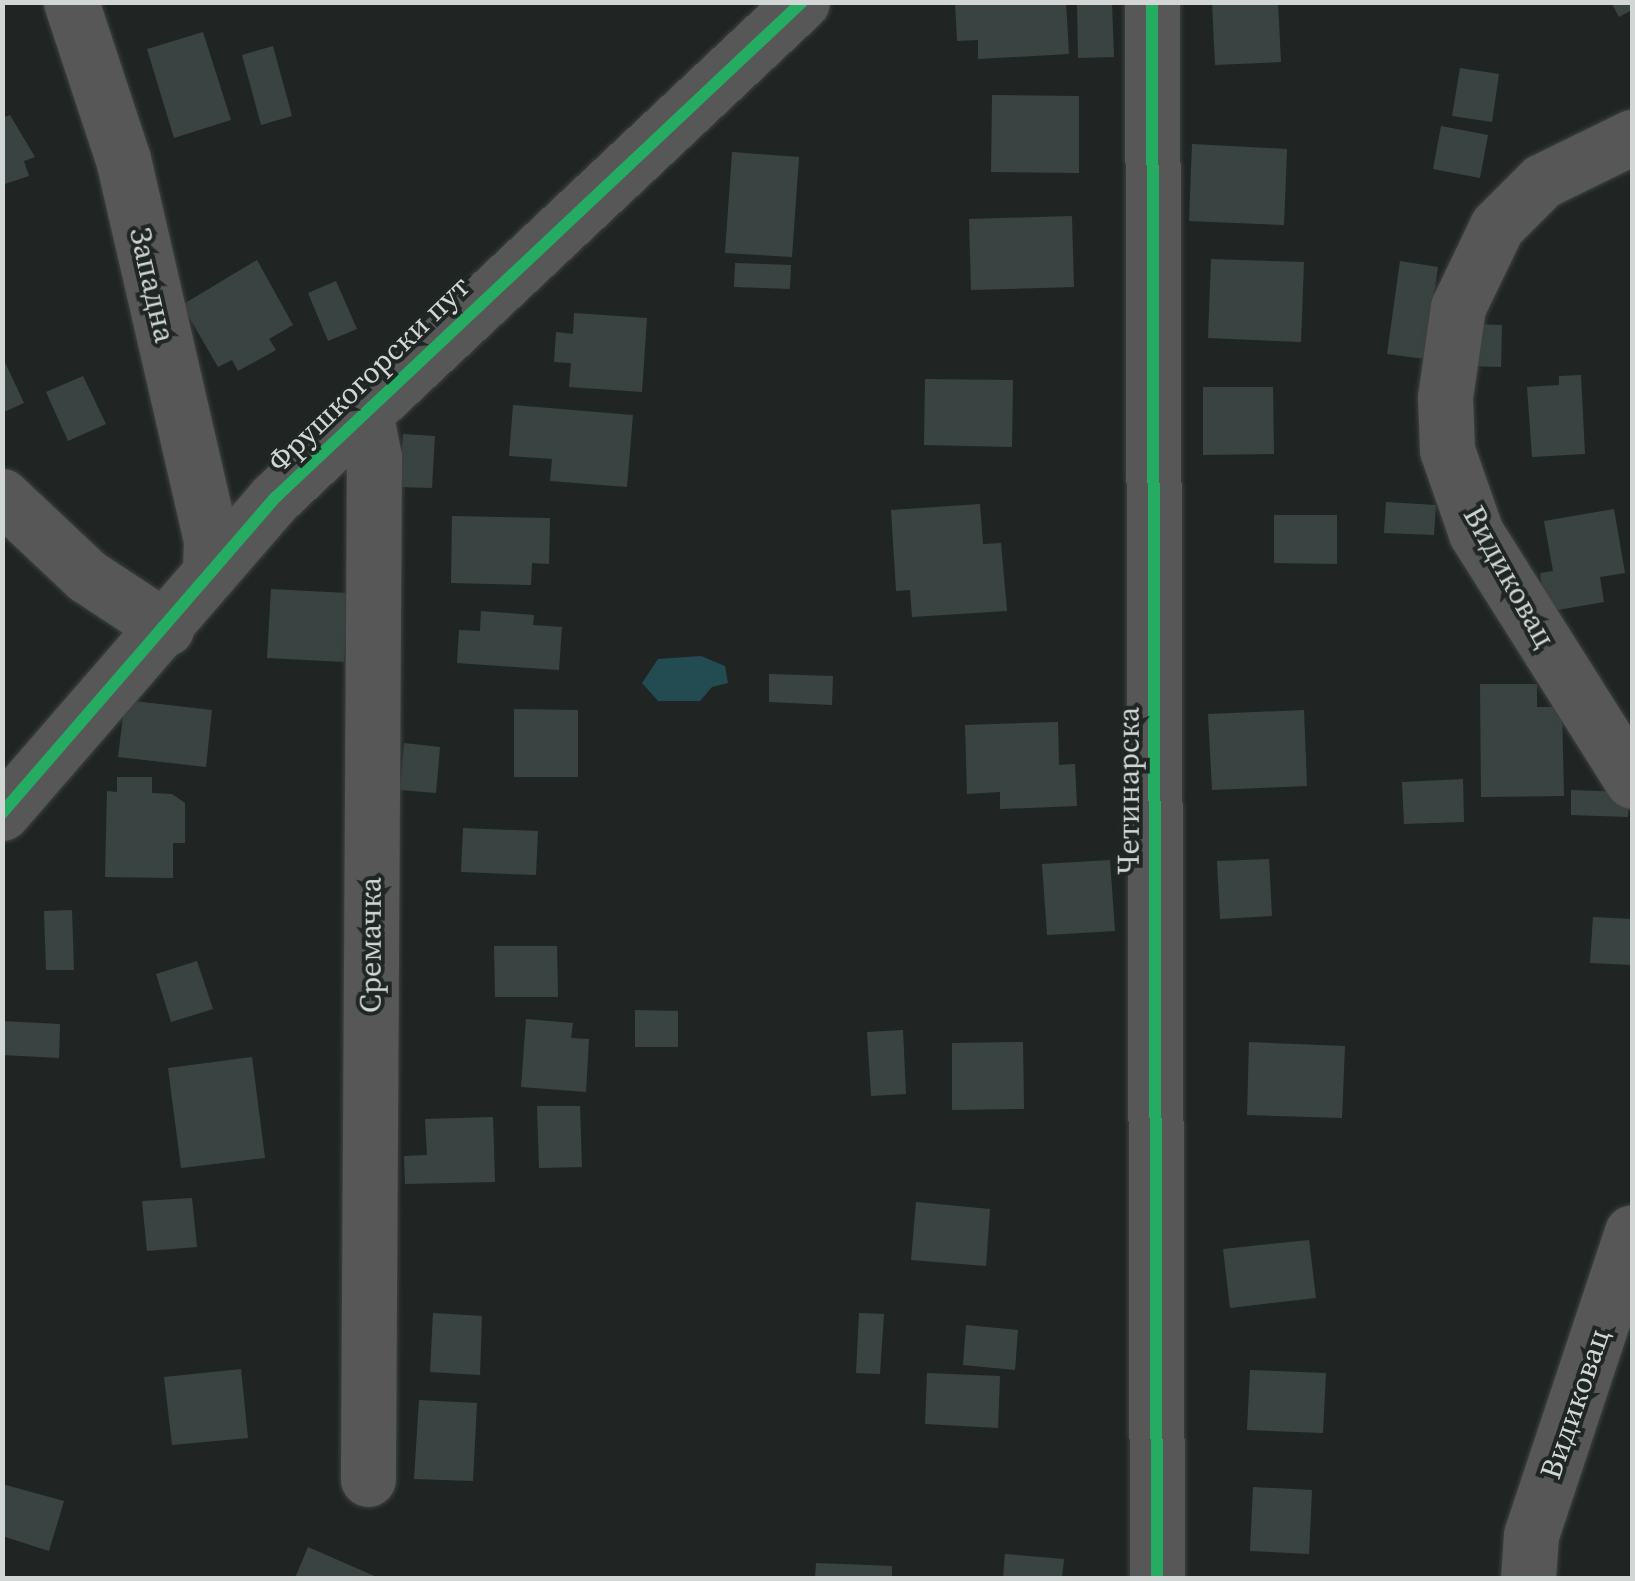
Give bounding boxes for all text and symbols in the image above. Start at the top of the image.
street label: Западна [121,224,183,346]
street label: Фрушкогорски пут [261,269,477,479]
street label: Видиковац [1455,500,1563,654]
street label: Четинарска [1111,707,1147,875]
street label: Сремачка [353,877,389,1013]
street label: Видиковац [1533,1324,1617,1484]

